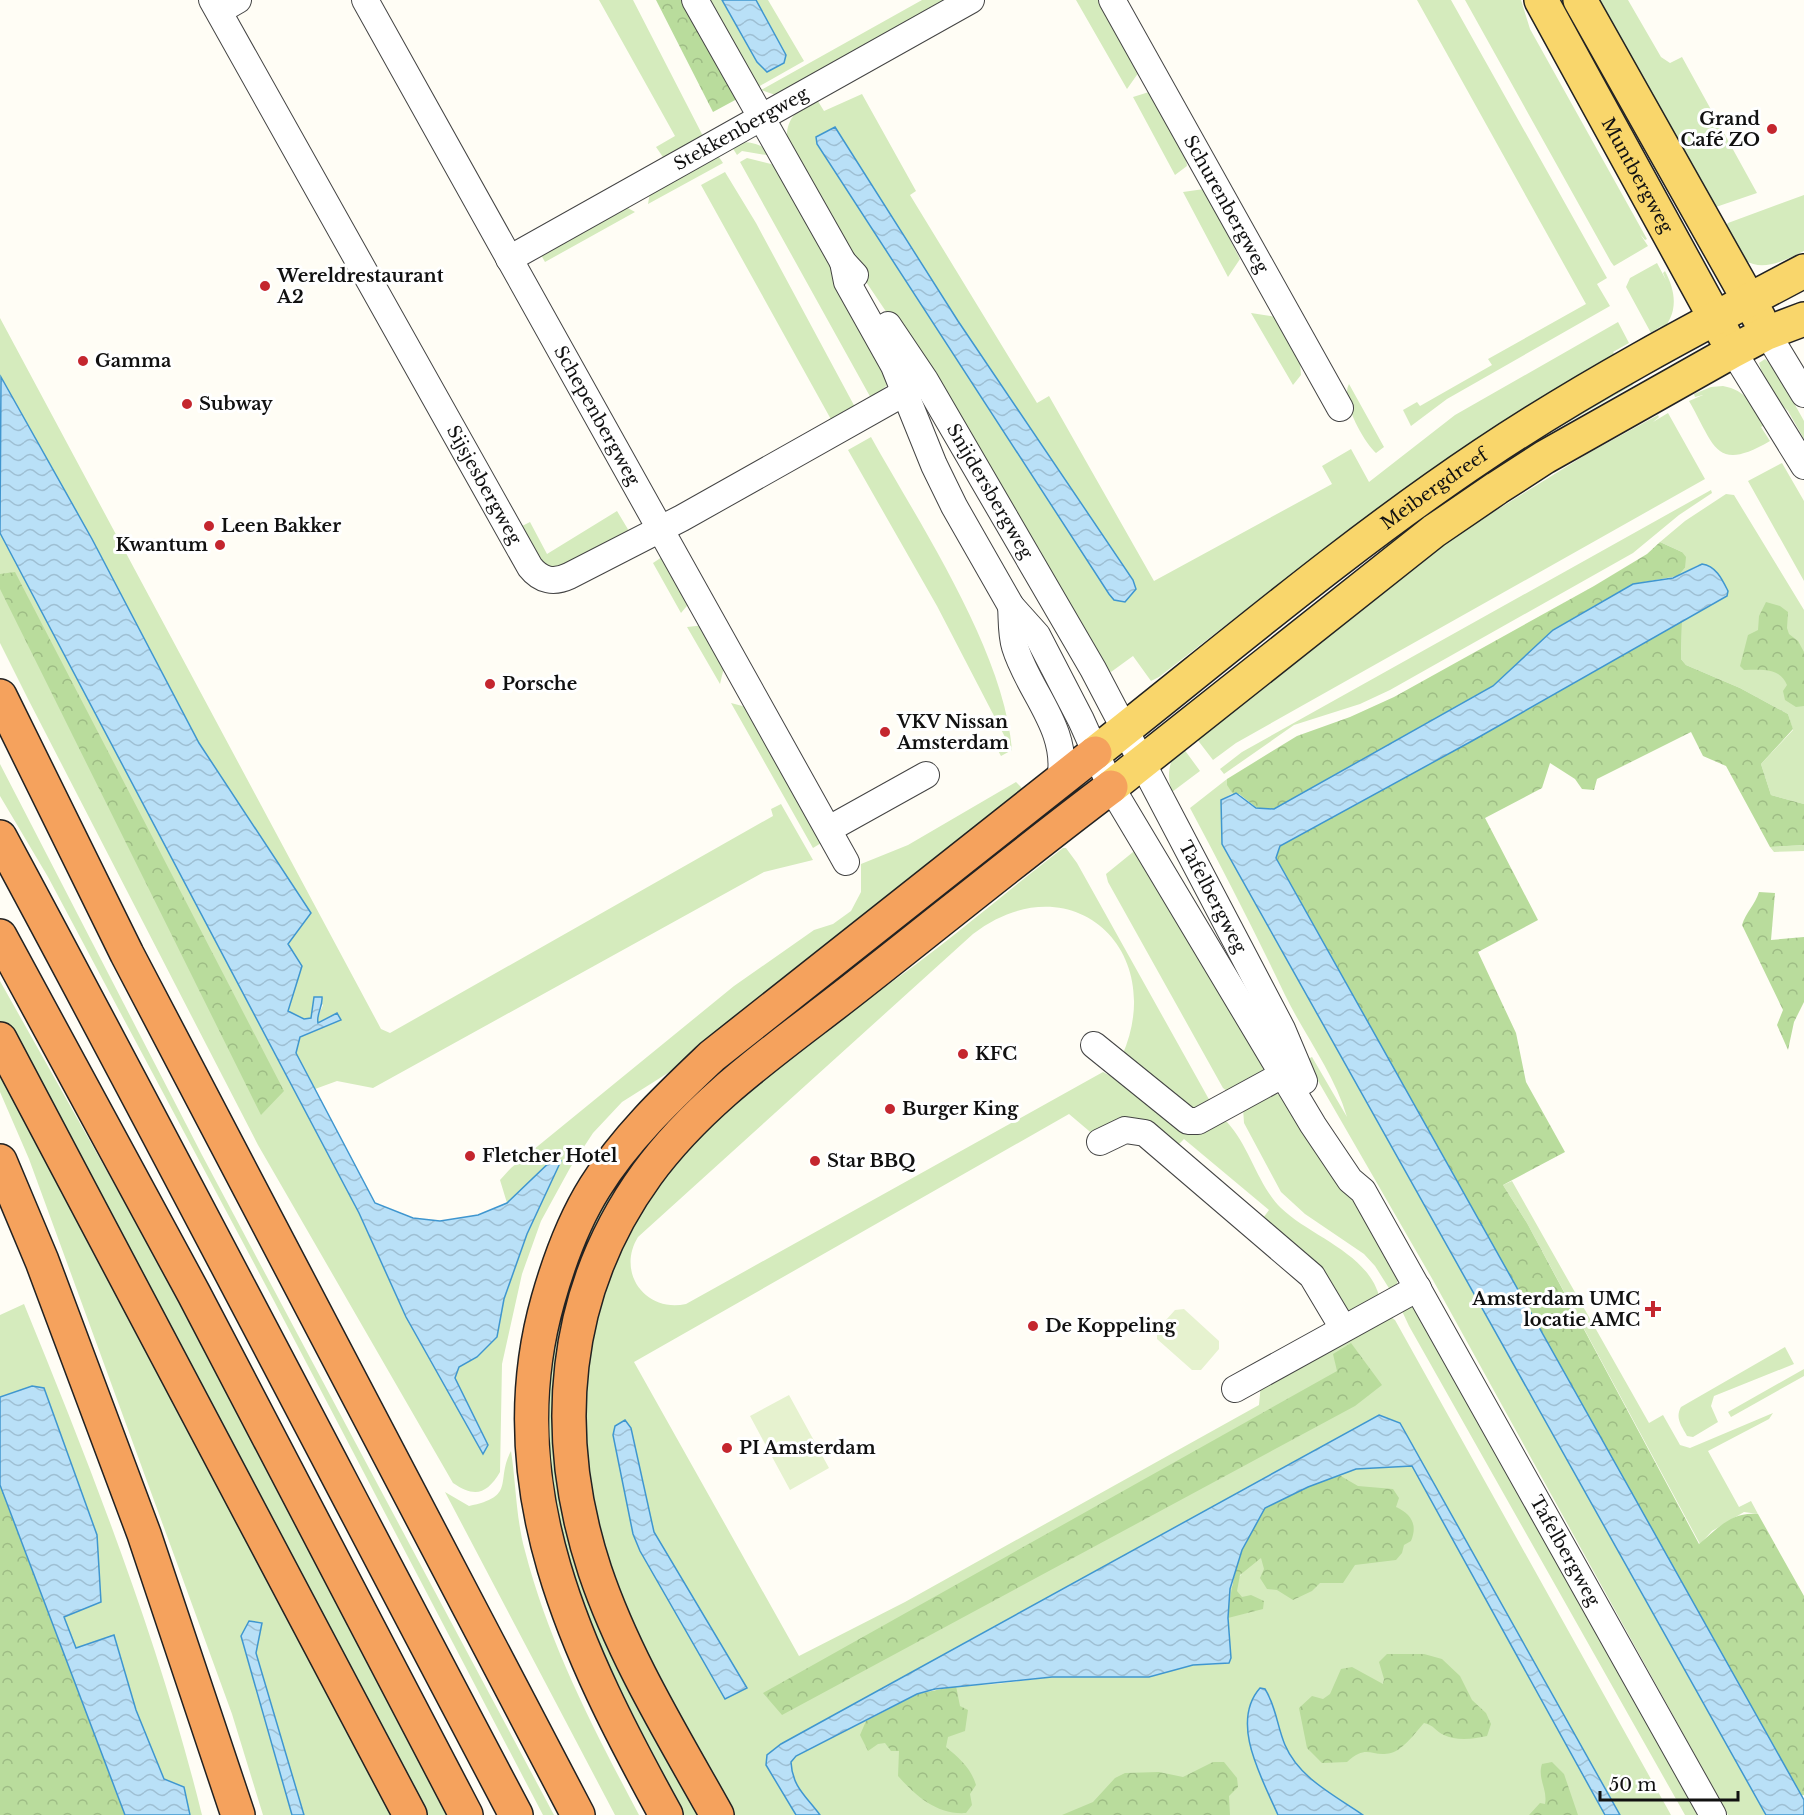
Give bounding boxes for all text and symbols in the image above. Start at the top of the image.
street label: Stekkenbergweg [670,82,812,175]
place label: Grand Café ZO [1680,108,1760,151]
street label: Muntbergweg [1597,114,1678,237]
marker: Grand Café ZO [1765,122,1779,136]
street label: Schurenbergweg [1179,131,1274,277]
place label: Wereldrestaurant A2 [276,265,444,308]
marker: Wereldrestaurant A2 [258,279,272,293]
street label: Schepenbergweg [549,342,645,490]
place label: Gamma [95,350,172,372]
marker: Gamma [76,354,90,368]
place label: Subway [199,393,273,415]
marker: Subway [180,397,194,411]
street label: Snijdersbergweg [942,420,1038,563]
street label: Sijsjesbergweg [442,422,526,549]
street label: Meibergdreef [1377,443,1494,534]
place label: Leen Bakker [221,515,341,537]
marker: Leen Bakker [202,519,216,533]
place label: Kwantum [116,534,208,556]
marker: Kwantum [213,538,227,552]
place label: Porsche [502,673,577,695]
marker: Porsche [483,677,497,691]
place label: VKV Nissan Amsterdam [896,711,1009,754]
marker: VKV Nissan Amsterdam [878,725,892,739]
street label: Tafelbergweg [1174,837,1251,957]
place label: KFC [975,1043,1017,1065]
marker: KFC [956,1047,970,1061]
place label: Burger King [902,1098,1019,1120]
marker: Burger King [883,1102,897,1116]
place label: Fletcher Hotel [482,1145,618,1167]
marker: Fletcher Hotel [463,1149,477,1163]
place label: Star BBQ [827,1150,915,1172]
marker: Star BBQ [808,1154,822,1168]
place label: Amsterdam UMC locatie AMC [1471,1288,1640,1331]
marker: Amsterdam UMC locatie AMC [1644,1300,1662,1318]
place label: De Koppeling [1045,1315,1177,1337]
marker: De Koppeling [1026,1319,1040,1333]
place label: PI Amsterdam [739,1437,876,1459]
marker: PI Amsterdam [720,1441,734,1455]
street label: Tafelbergweg [1525,1492,1605,1610]
scale bar [1600,1764,1738,1802]
text: 50 m [1609,1774,1657,1796]

